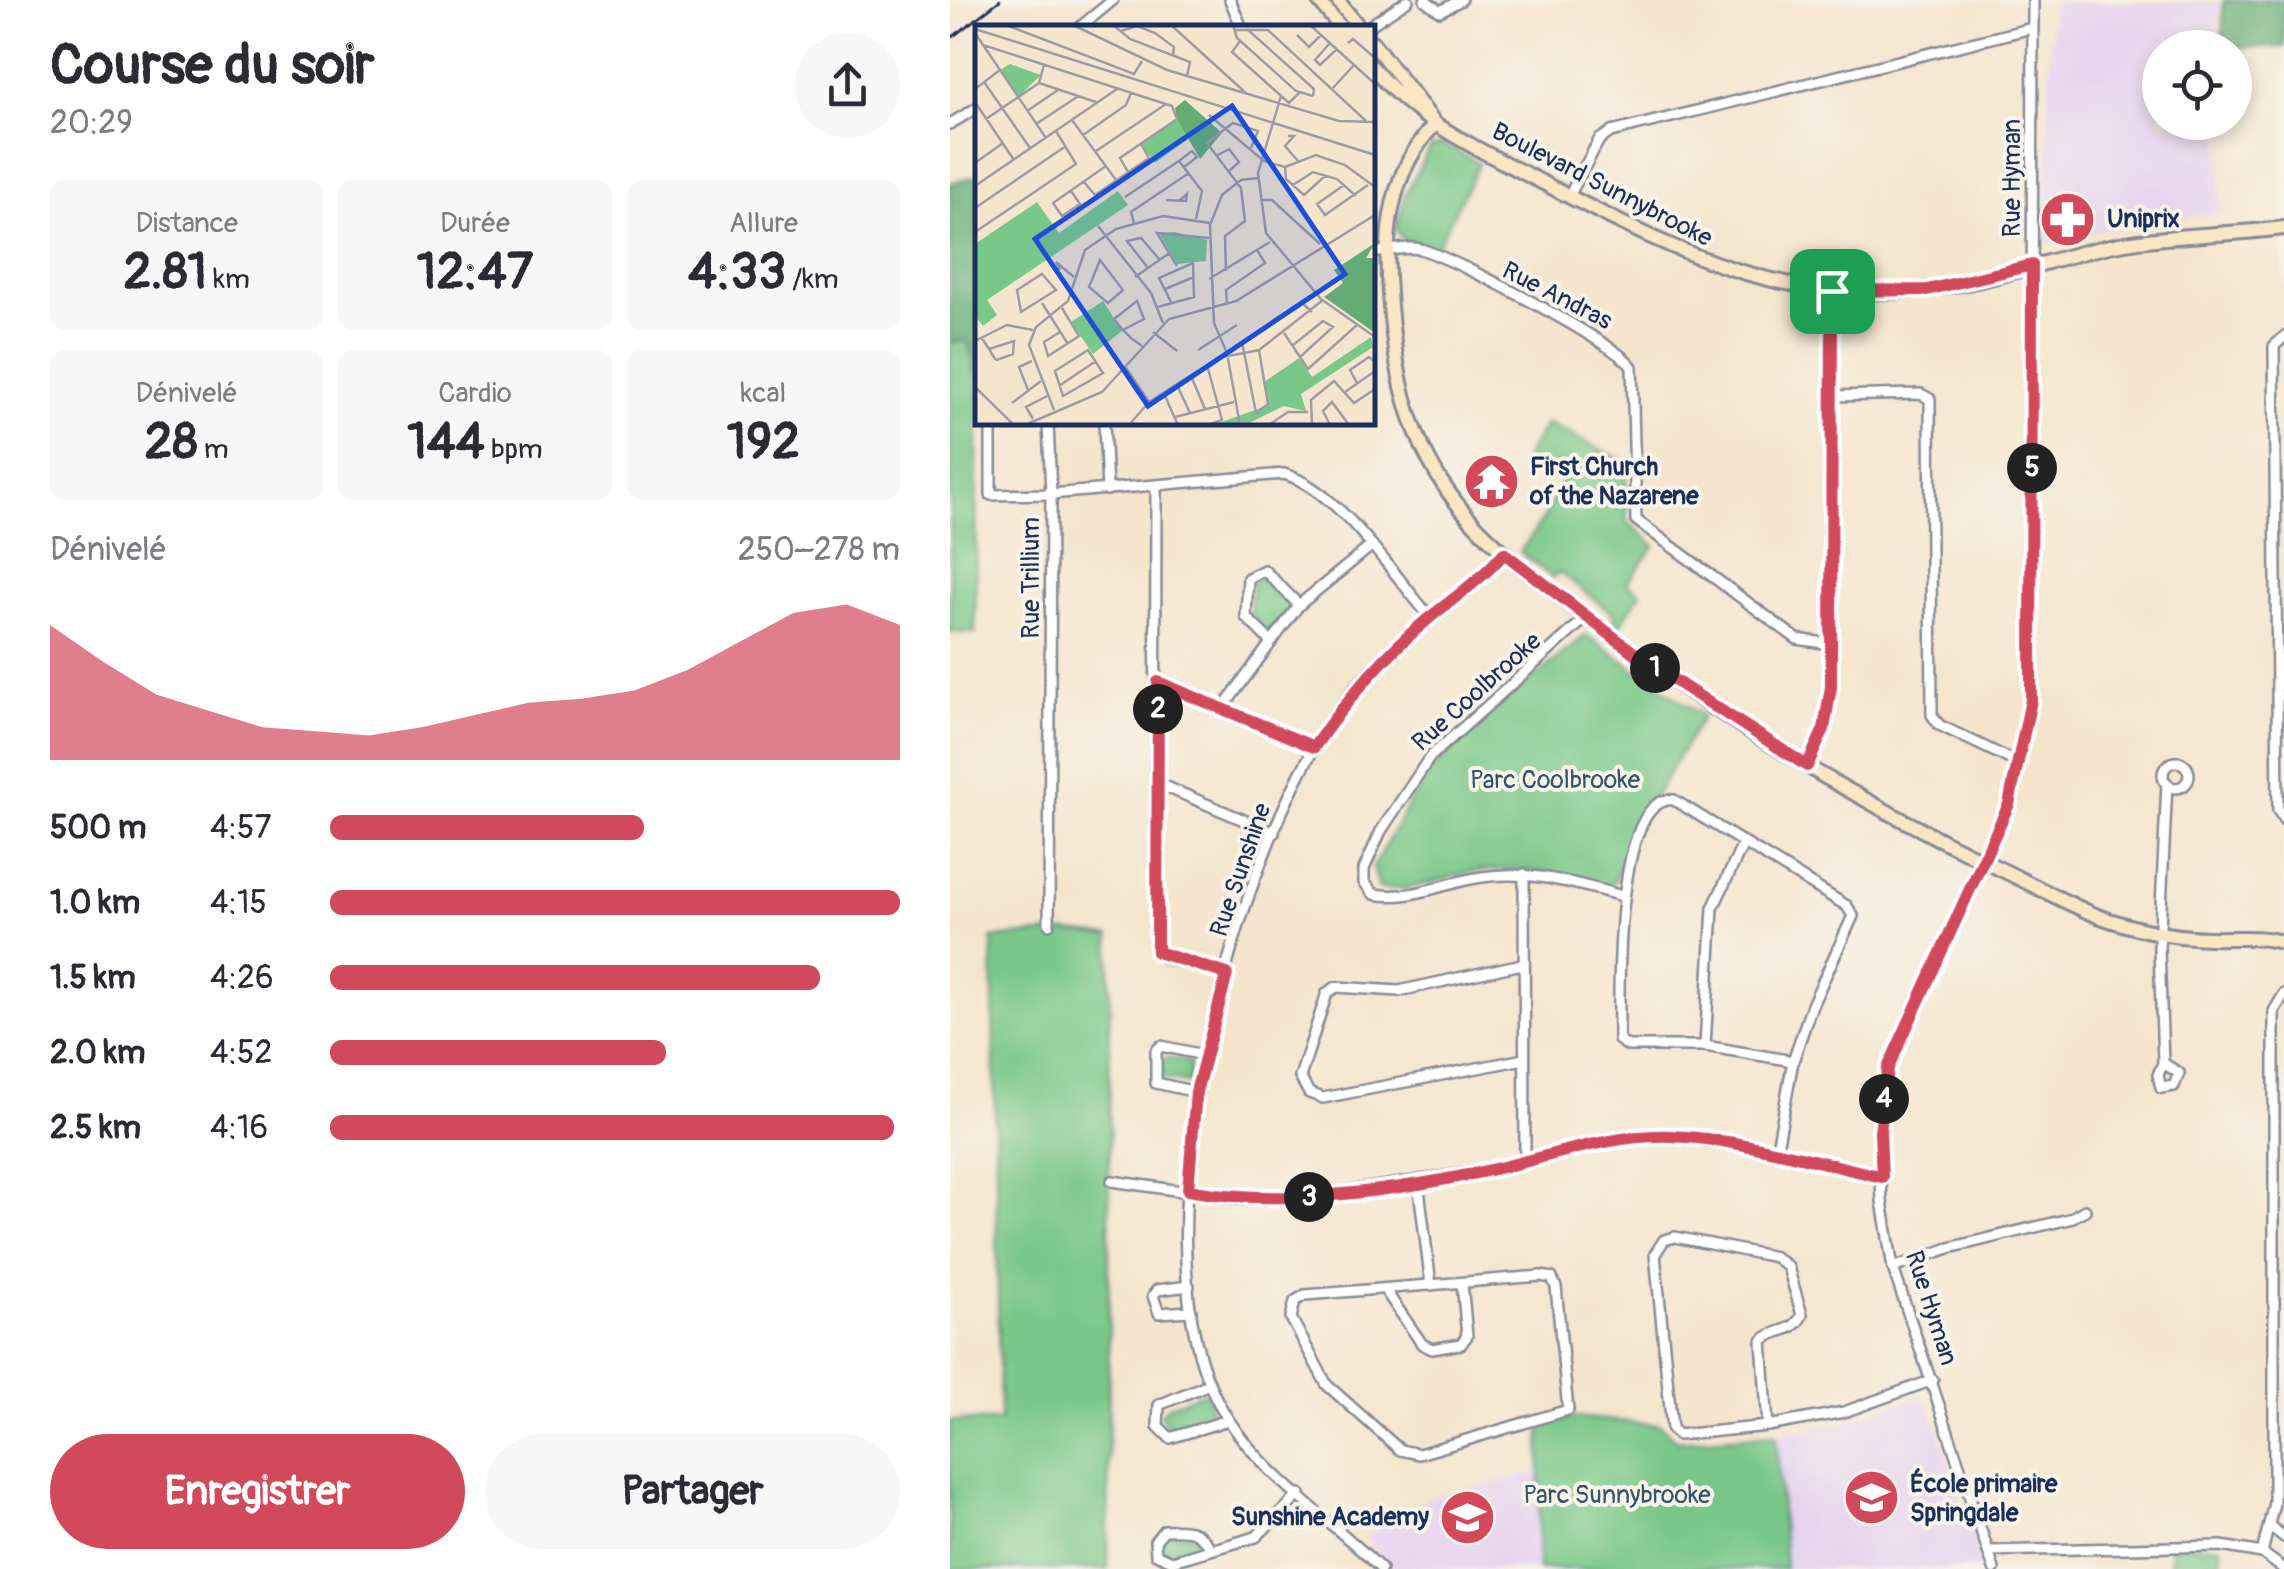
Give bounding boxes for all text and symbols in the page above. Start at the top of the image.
inset map [975,25,1375,425]
map controls [2142,30,2252,140]
button: locate [2142,30,2252,140]
text: Course du soir [50,31,375,100]
button: share [795,33,900,138]
text: 20:29 [50,103,133,143]
street label: Boulevard Sunnybrooke [1487,116,1718,254]
street label: Rue Hyman [1997,119,2028,237]
pharmacy icon: Uniprix [2038,189,2098,249]
place label: Uniprix [2107,204,2180,235]
text: Distance [135,206,238,241]
text: Durée [440,206,510,241]
text: Allure [729,206,798,241]
text: 2.81 [124,241,207,304]
text: 12:47 [417,241,533,304]
text: 4:33 [688,241,786,304]
pin [1790,249,1875,334]
street label: Rue Andras [1497,255,1617,337]
text: km [207,262,250,297]
text: /km [786,262,839,297]
icon: arrive [1805,264,1860,319]
text: Dénivelé [136,376,238,411]
text: Cardio [438,376,512,411]
text: kcal [741,376,786,411]
text: 28 [145,411,198,474]
text: 144 [407,411,485,474]
text: 192 [727,411,800,474]
text: m [198,432,229,467]
text: bpm [485,432,543,467]
pin: 5 [2007,443,2057,493]
text: 5 [2024,450,2040,485]
temple icon: First Church of the Nazarene [1461,451,1521,511]
place label: First Church of the Nazarene [1529,452,1699,512]
street label: Rue Trillium [1016,517,1047,639]
text: Dénivelé [50,530,167,570]
text: 250–278 m [738,530,900,570]
street label: Rue Coolbrooke [1406,625,1549,758]
pin: 1 [1630,643,1680,693]
text: 1 [1650,650,1660,685]
pin: 2 [1133,684,1183,734]
text: 2 [1150,691,1166,726]
park label: Parc Coolbrooke [1470,765,1641,796]
street label: Rue Sunshine [1204,798,1279,941]
text: 500 m [50,808,146,848]
text: 4:57 [210,808,271,848]
text: 1.0 km [50,883,140,923]
text: 4:15 [210,883,267,923]
text: 1.5 km [50,958,136,998]
text: 4:26 [210,958,274,998]
text: 2.0 km [50,1033,145,1073]
text: 4:52 [210,1033,272,1073]
pin: 4 [1859,1074,1909,1124]
text: 4 [1876,1081,1892,1116]
text: 2.5 km [50,1108,141,1148]
text: 4:16 [210,1108,268,1148]
pin: 3 [1284,1172,1334,1222]
text: 3 [1301,1179,1317,1214]
street label: Rue Hyman [1898,1247,1964,1369]
button: Enregistrer [50,1434,465,1549]
button: Partager [485,1434,900,1549]
school or university icon: École primaire Springdale [1841,1468,1901,1528]
place label: École primaire Springdale [1910,1468,2058,1529]
park label: Parc Sunnybrooke [1523,1480,1711,1511]
school or university icon: Sunshine Academy [1438,1487,1498,1547]
place label: Sunshine Academy [1231,1502,1429,1533]

